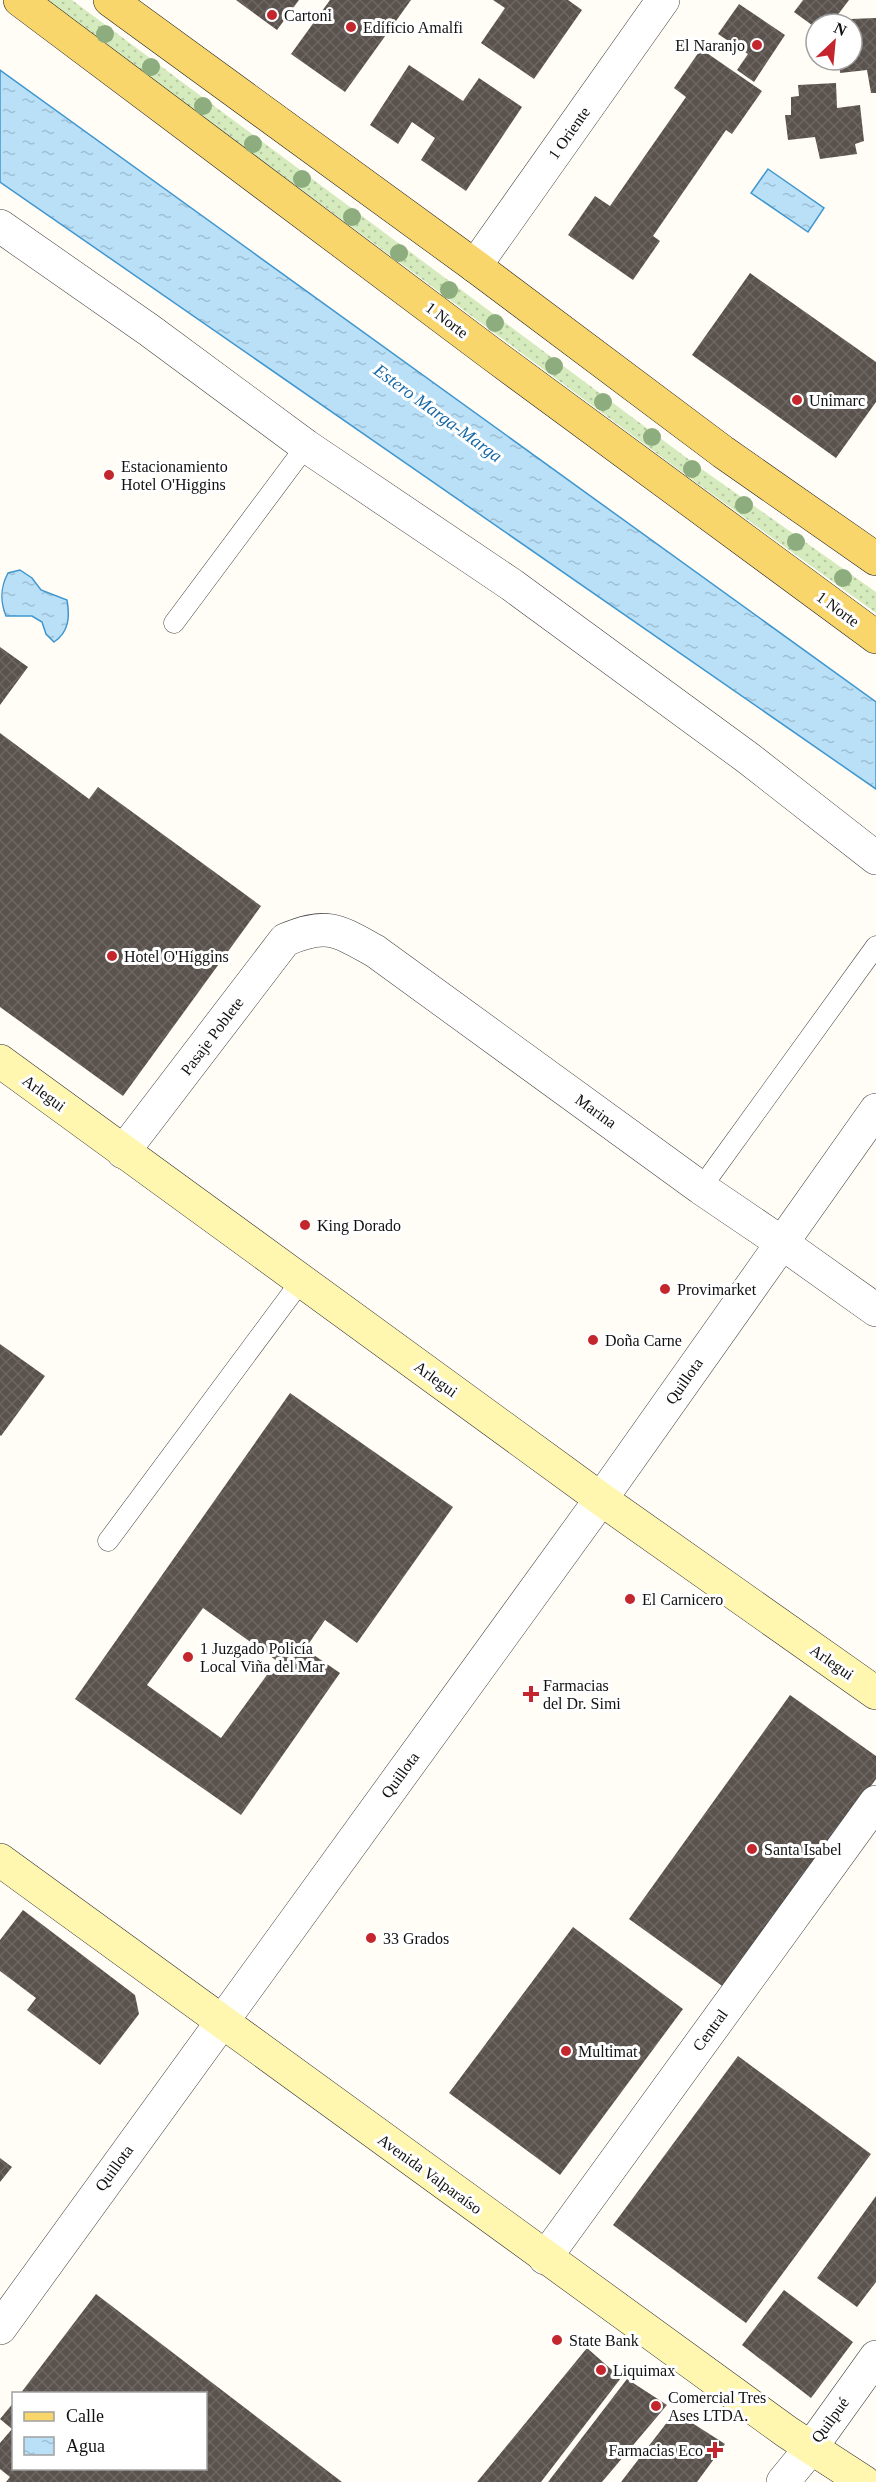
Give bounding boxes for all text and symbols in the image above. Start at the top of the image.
place label: Cartoni [284,7,333,24]
marker: Cartoni [265,8,279,22]
north arrow [804,12,864,72]
place label: Edificio Amalfi [363,19,464,36]
text: N [831,19,850,39]
marker: Edificio Amalfi [344,20,358,34]
place label: El Naranjo [675,37,745,55]
marker: El Naranjo [750,38,764,52]
street label: 1 Oriente [545,104,593,162]
street label: 1 Norte [423,299,471,341]
water label: Estero Marga-Marga [369,359,506,466]
place label: Unimarc [809,392,865,409]
marker: Unimarc [790,393,804,407]
place label: Estacionamiento Hotel O'Higgins [121,458,228,494]
marker: Estacionamiento Hotel O'Higgins [102,468,116,482]
street label: 1 Norte [813,588,863,630]
place label: Hotel O'Higgins [124,948,229,966]
marker: Hotel O'Higgins [105,949,119,963]
street label: Pasaje Poblete [177,994,248,1079]
street label: Arlegui [19,1072,69,1116]
street label: Marina [572,1091,620,1131]
place label: King Dorado [317,1217,401,1235]
marker: King Dorado [298,1218,312,1232]
place label: Provimarket [677,1281,757,1298]
marker: Provimarket [658,1282,672,1296]
place label: Doña Carne [605,1332,682,1349]
marker: Doña Carne [586,1333,600,1347]
street label: Quillota [662,1355,706,1407]
street label: Arlegui [411,1358,461,1401]
place label: El Carnicero [642,1591,723,1608]
marker: El Carnicero [623,1592,637,1606]
place label: 1 Juzgado Policía Local Viña del Mar [200,1640,325,1675]
street label: Arlegui [807,1641,857,1684]
marker: 1 Juzgado Policía Local Viña del Mar [181,1650,195,1664]
place label: Farmacias del Dr. Simi [543,1677,621,1712]
marker: Farmacias del Dr. Simi [524,1687,538,1701]
street label: Quillota [378,1749,422,1801]
place label: Santa Isabel [764,1841,842,1858]
marker: Santa Isabel [745,1842,759,1856]
place label: 33 Grados [383,1930,449,1947]
marker: 33 Grados [364,1931,378,1945]
street label: Central [689,2006,731,2054]
place label: Multimat [578,2043,638,2060]
marker: Multimat [559,2044,573,2058]
street label: Avenida Valparaíso [374,2131,485,2218]
street label: Quillota [92,2142,136,2194]
place label: State Bank [569,2332,639,2349]
marker: State Bank [550,2333,564,2347]
place label: Liquimax [613,2362,675,2380]
marker: Liquimax [594,2363,608,2377]
place label: Comercial Tres Ases LTDA. [668,2389,766,2424]
legend [12,2392,207,2470]
street label: Quilpué [808,2394,853,2446]
marker: Comercial Tres Ases LTDA. [649,2399,663,2413]
text: Calle [66,2406,104,2426]
text: Agua [66,2436,105,2456]
place label: Farmacias Eco [608,2442,703,2459]
marker: Farmacias Eco [708,2443,722,2457]

